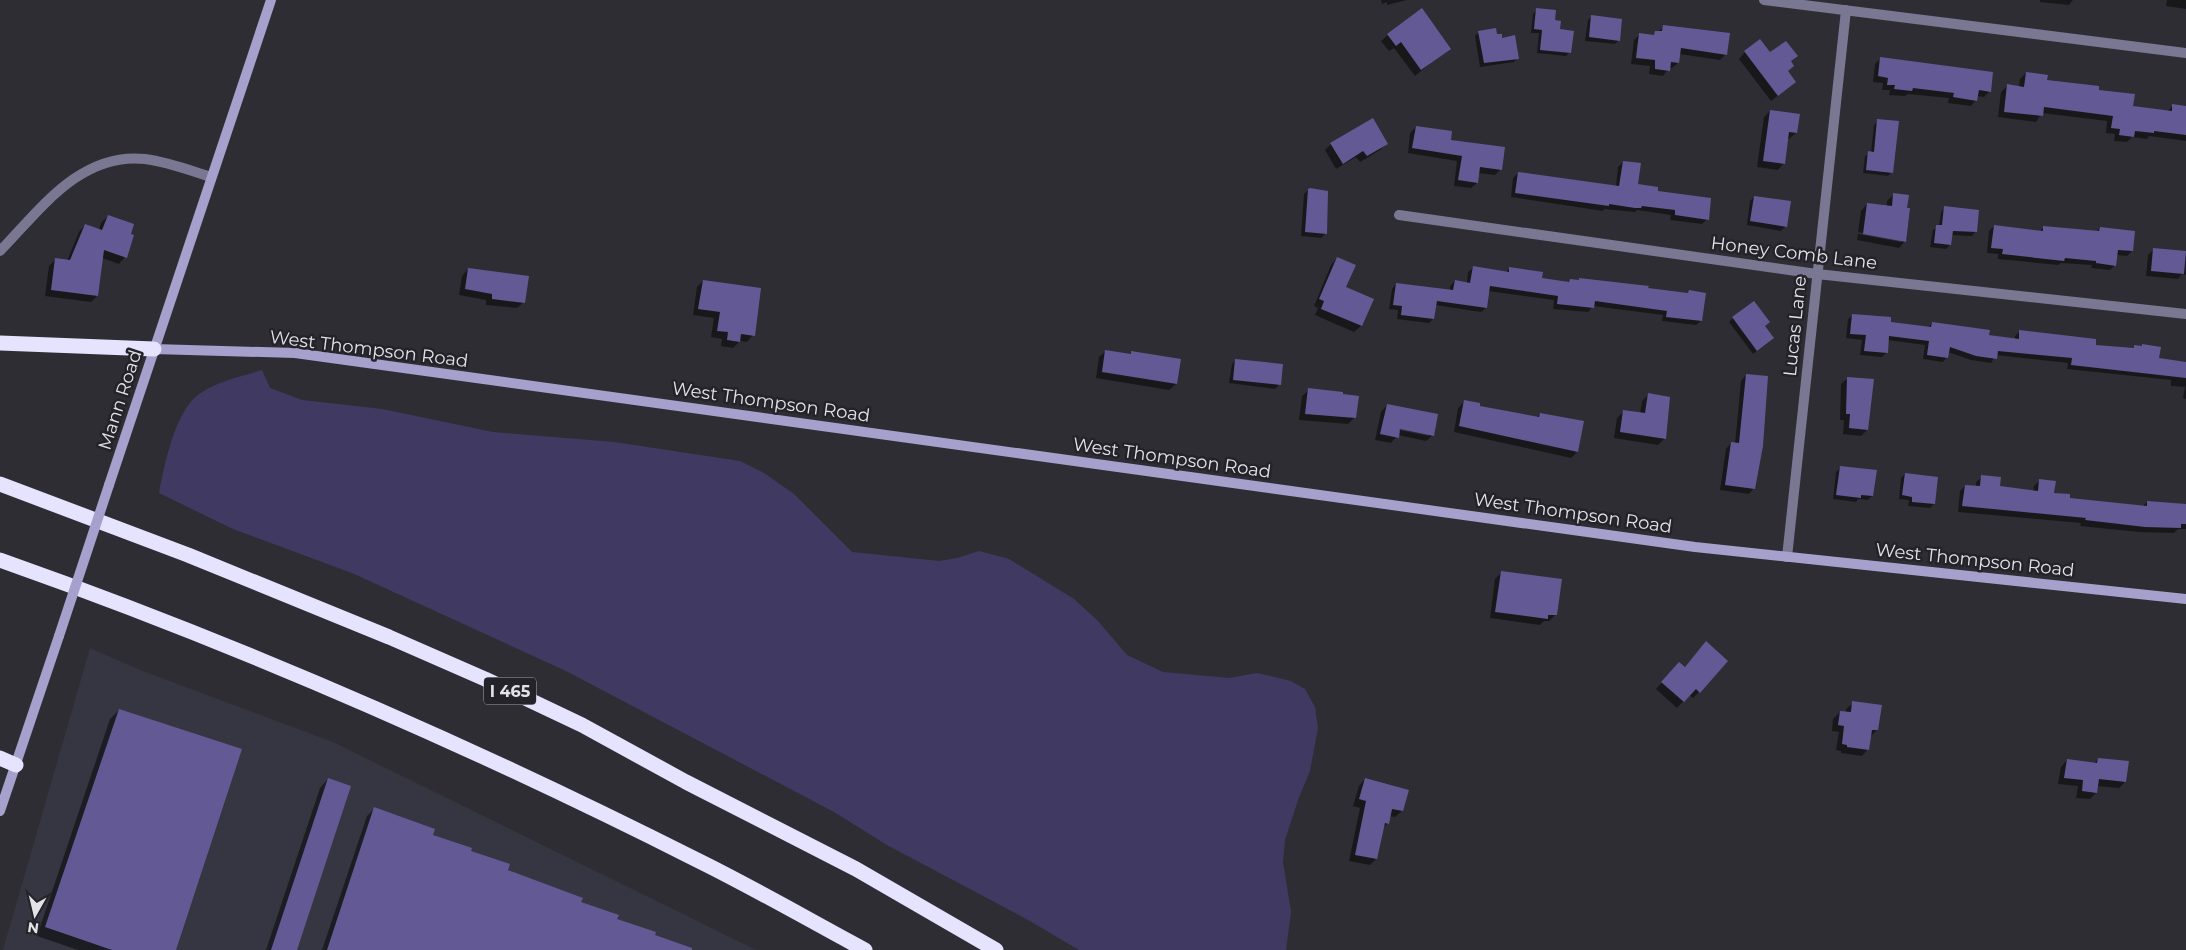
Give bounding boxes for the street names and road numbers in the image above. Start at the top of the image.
street label: Honey Comb Lane [1710,232,1878,274]
street label: Lucas Lane [1779,274,1811,377]
street label: West Thompson Road [269,326,469,372]
street label: Mann Road [93,347,147,453]
street label: West Thompson Road [671,377,871,427]
street label: West Thompson Road [1072,433,1272,483]
street label: West Thompson Road [1473,488,1673,538]
street label: West Thompson Road [1874,539,2076,581]
road number: I 465 [484,678,536,704]

